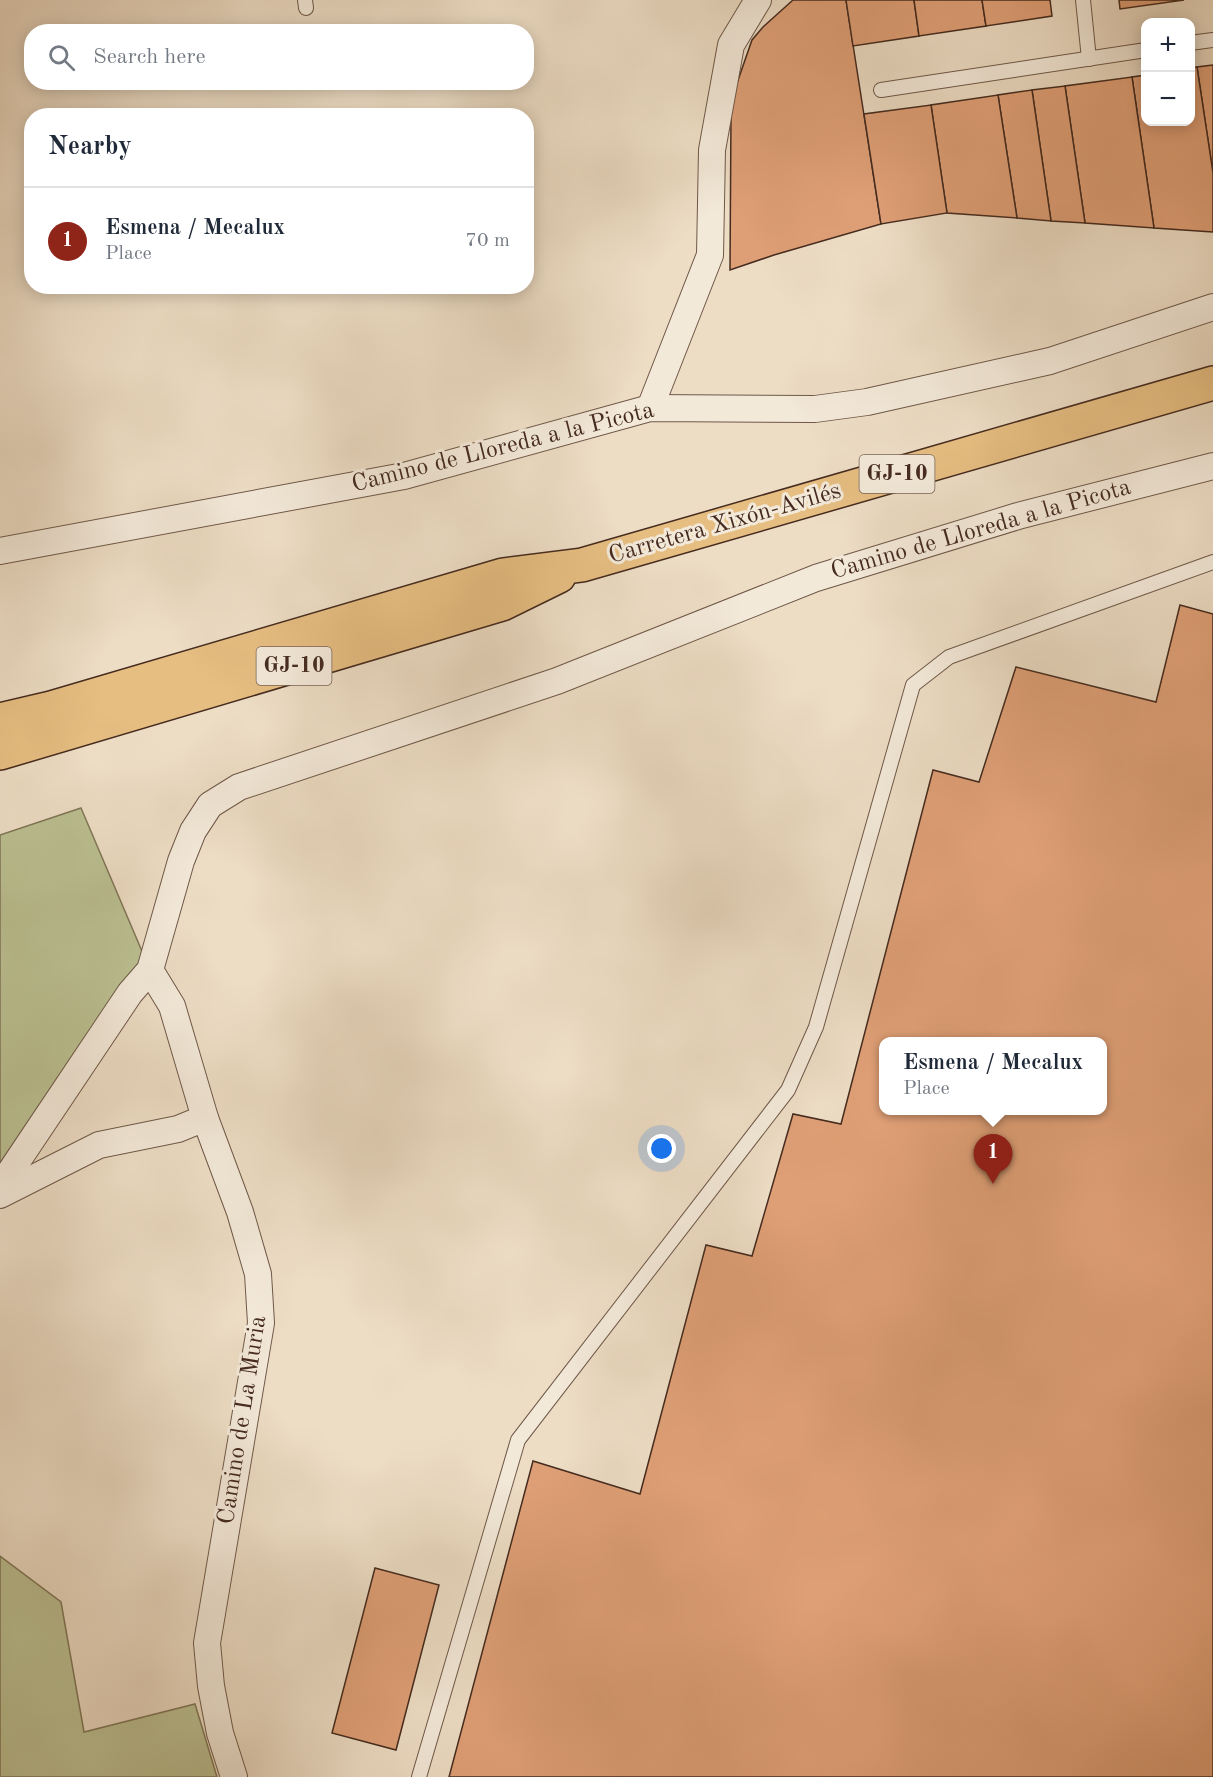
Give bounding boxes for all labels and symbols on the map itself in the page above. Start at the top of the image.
street label: Camino de Lloreda a la Picota [349,399,657,497]
road number: GJ-10 [860,455,934,493]
street label: Camino de Lloreda a la Picota [828,476,1134,584]
street label: Carretera Xixón-Avilés [606,479,844,569]
road number: GJ-10 [256,647,332,685]
your location [647,1134,676,1163]
pin: 1 [974,1134,1012,1184]
street label: Camino de La Muria [215,1314,271,1526]

